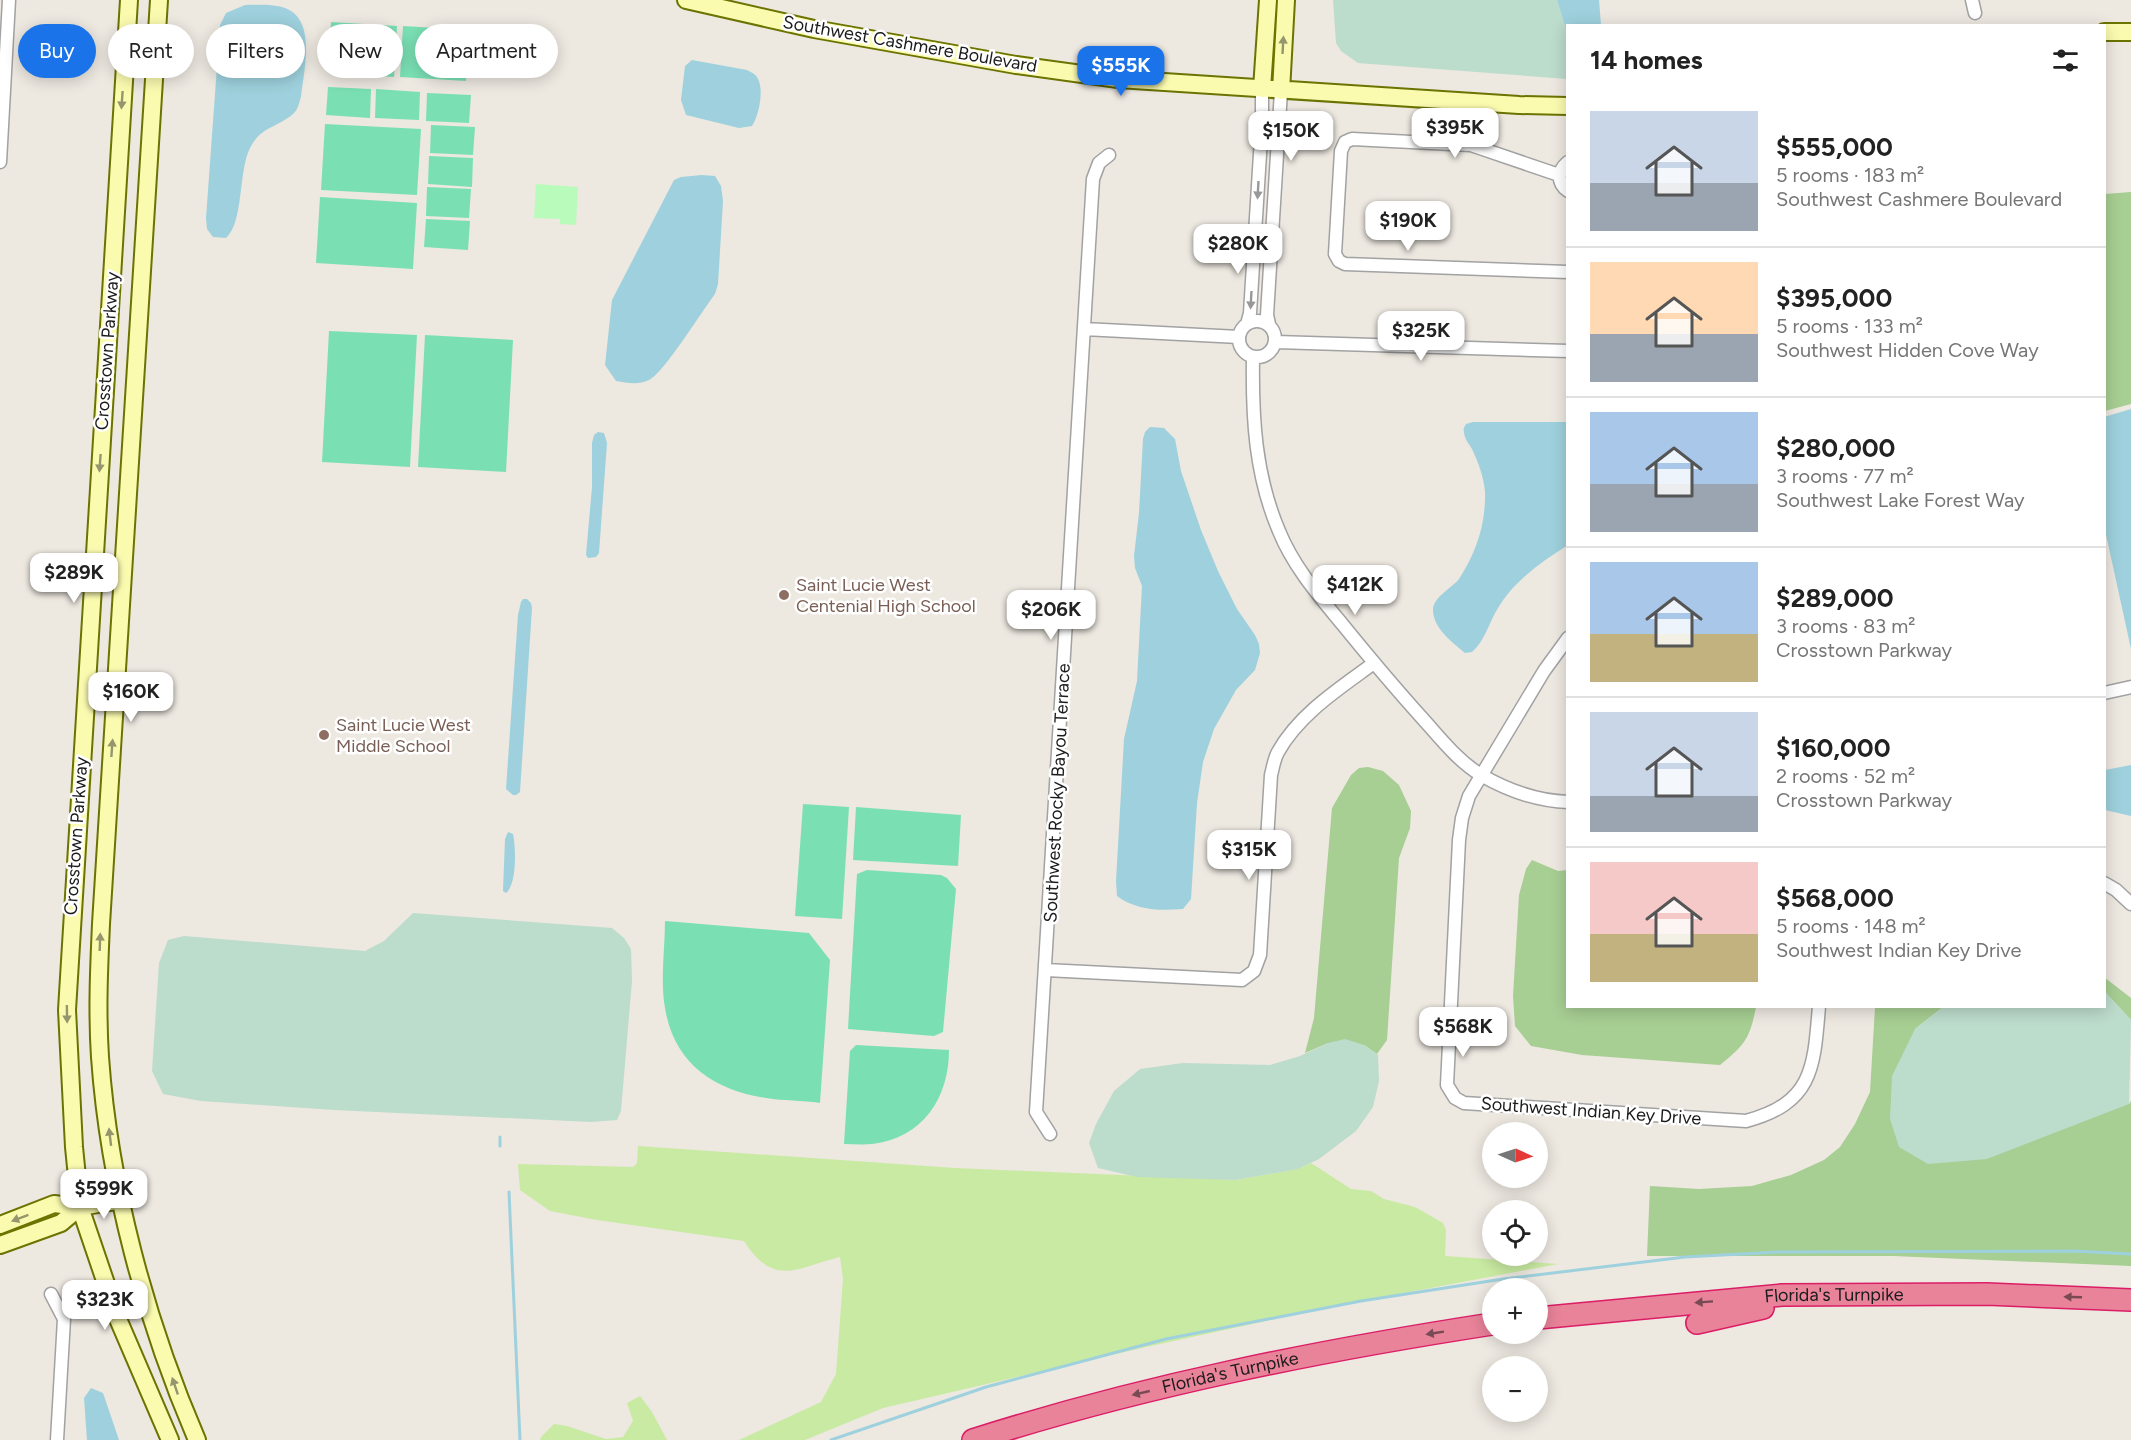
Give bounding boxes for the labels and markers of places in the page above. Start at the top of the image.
pin: $555K [1079,46,1163,97]
pin: $395K [1413,108,1497,159]
pin: $150K [1249,111,1333,162]
pin: $190K [1366,201,1450,252]
pin: $280K [1196,224,1280,275]
pin: $325K [1379,311,1463,362]
pin: $289K [32,553,116,604]
pin: $412K [1313,565,1397,616]
place label: Saint Lucie West Centenial High School [796,574,976,617]
marker: Saint Lucie West Centenial High School [777,588,791,602]
pin: $206K [1009,590,1093,641]
pin: $160K [89,672,173,723]
place label: Saint Lucie West Middle School [336,714,471,757]
marker: Saint Lucie West Middle School [317,728,331,742]
pin: $315K [1207,830,1291,881]
pin: $568K [1421,1007,1505,1058]
pin: $599K [62,1169,146,1220]
pin: $323K [63,1280,147,1331]

